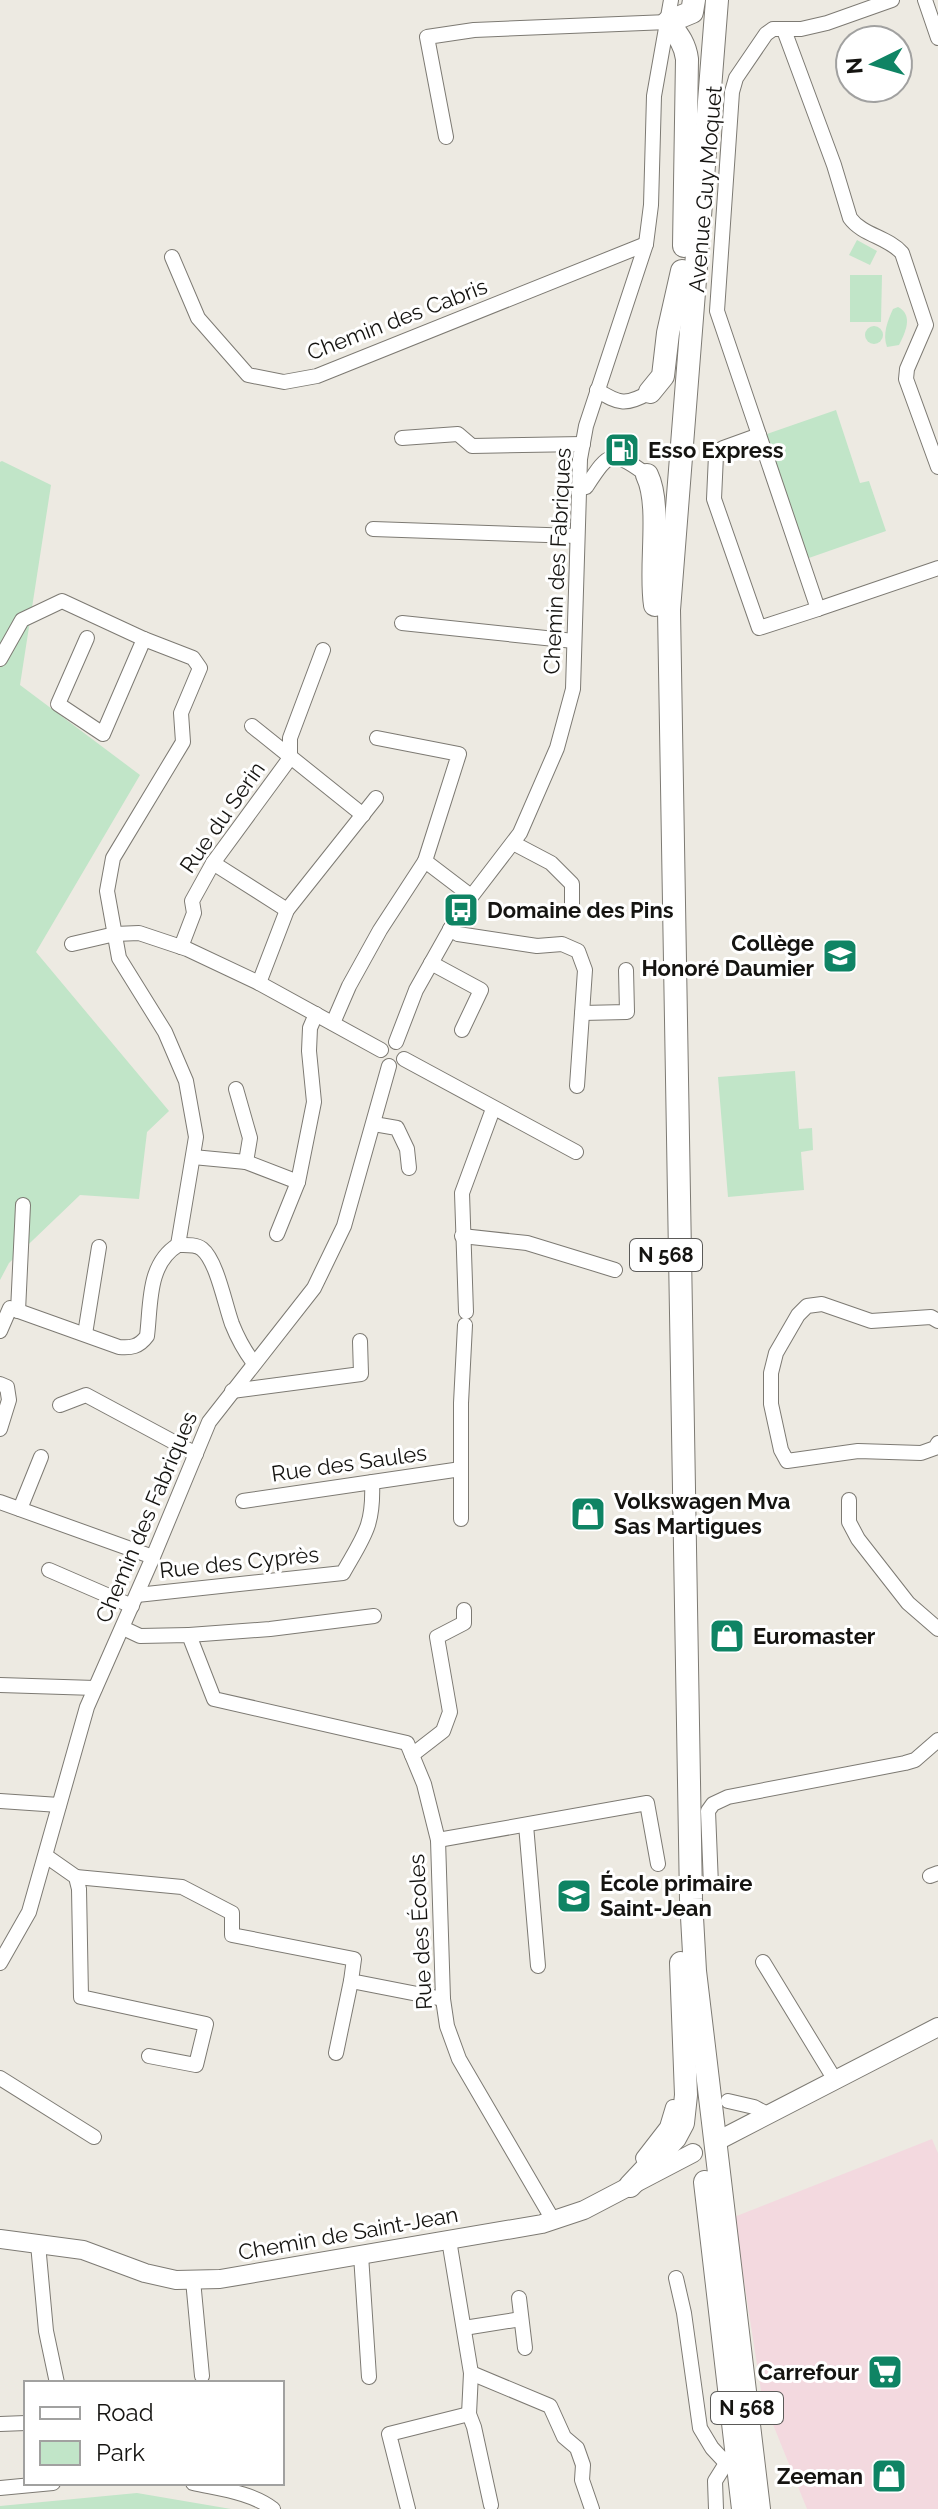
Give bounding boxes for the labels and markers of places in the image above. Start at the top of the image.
fuel station icon: Esso Express [603,431,641,469]
place label: Esso Express [648,437,784,463]
bus stop icon: Domaine des Pins [442,891,480,929]
place label: Domaine des Pins [487,897,674,923]
place label: Collège Honoré Daumier [641,930,814,981]
school or university icon: Collège Honoré Daumier [821,937,859,975]
place label: Volkswagen Mva Sas Martigues [614,1488,790,1539]
shop icon: Volkswagen Mva Sas Martigues [569,1495,607,1533]
shop icon: Euromaster [708,1617,746,1655]
place label: Euromaster [753,1623,876,1649]
place label: École primaire Saint-Jean [600,1870,752,1921]
school or university icon: École primaire Saint-Jean [555,1877,593,1915]
supermarket icon: Carrefour [866,2353,904,2391]
place label: Carrefour [758,2359,859,2385]
shop icon: Zeeman [870,2457,908,2495]
place label: Zeeman [777,2463,863,2489]

